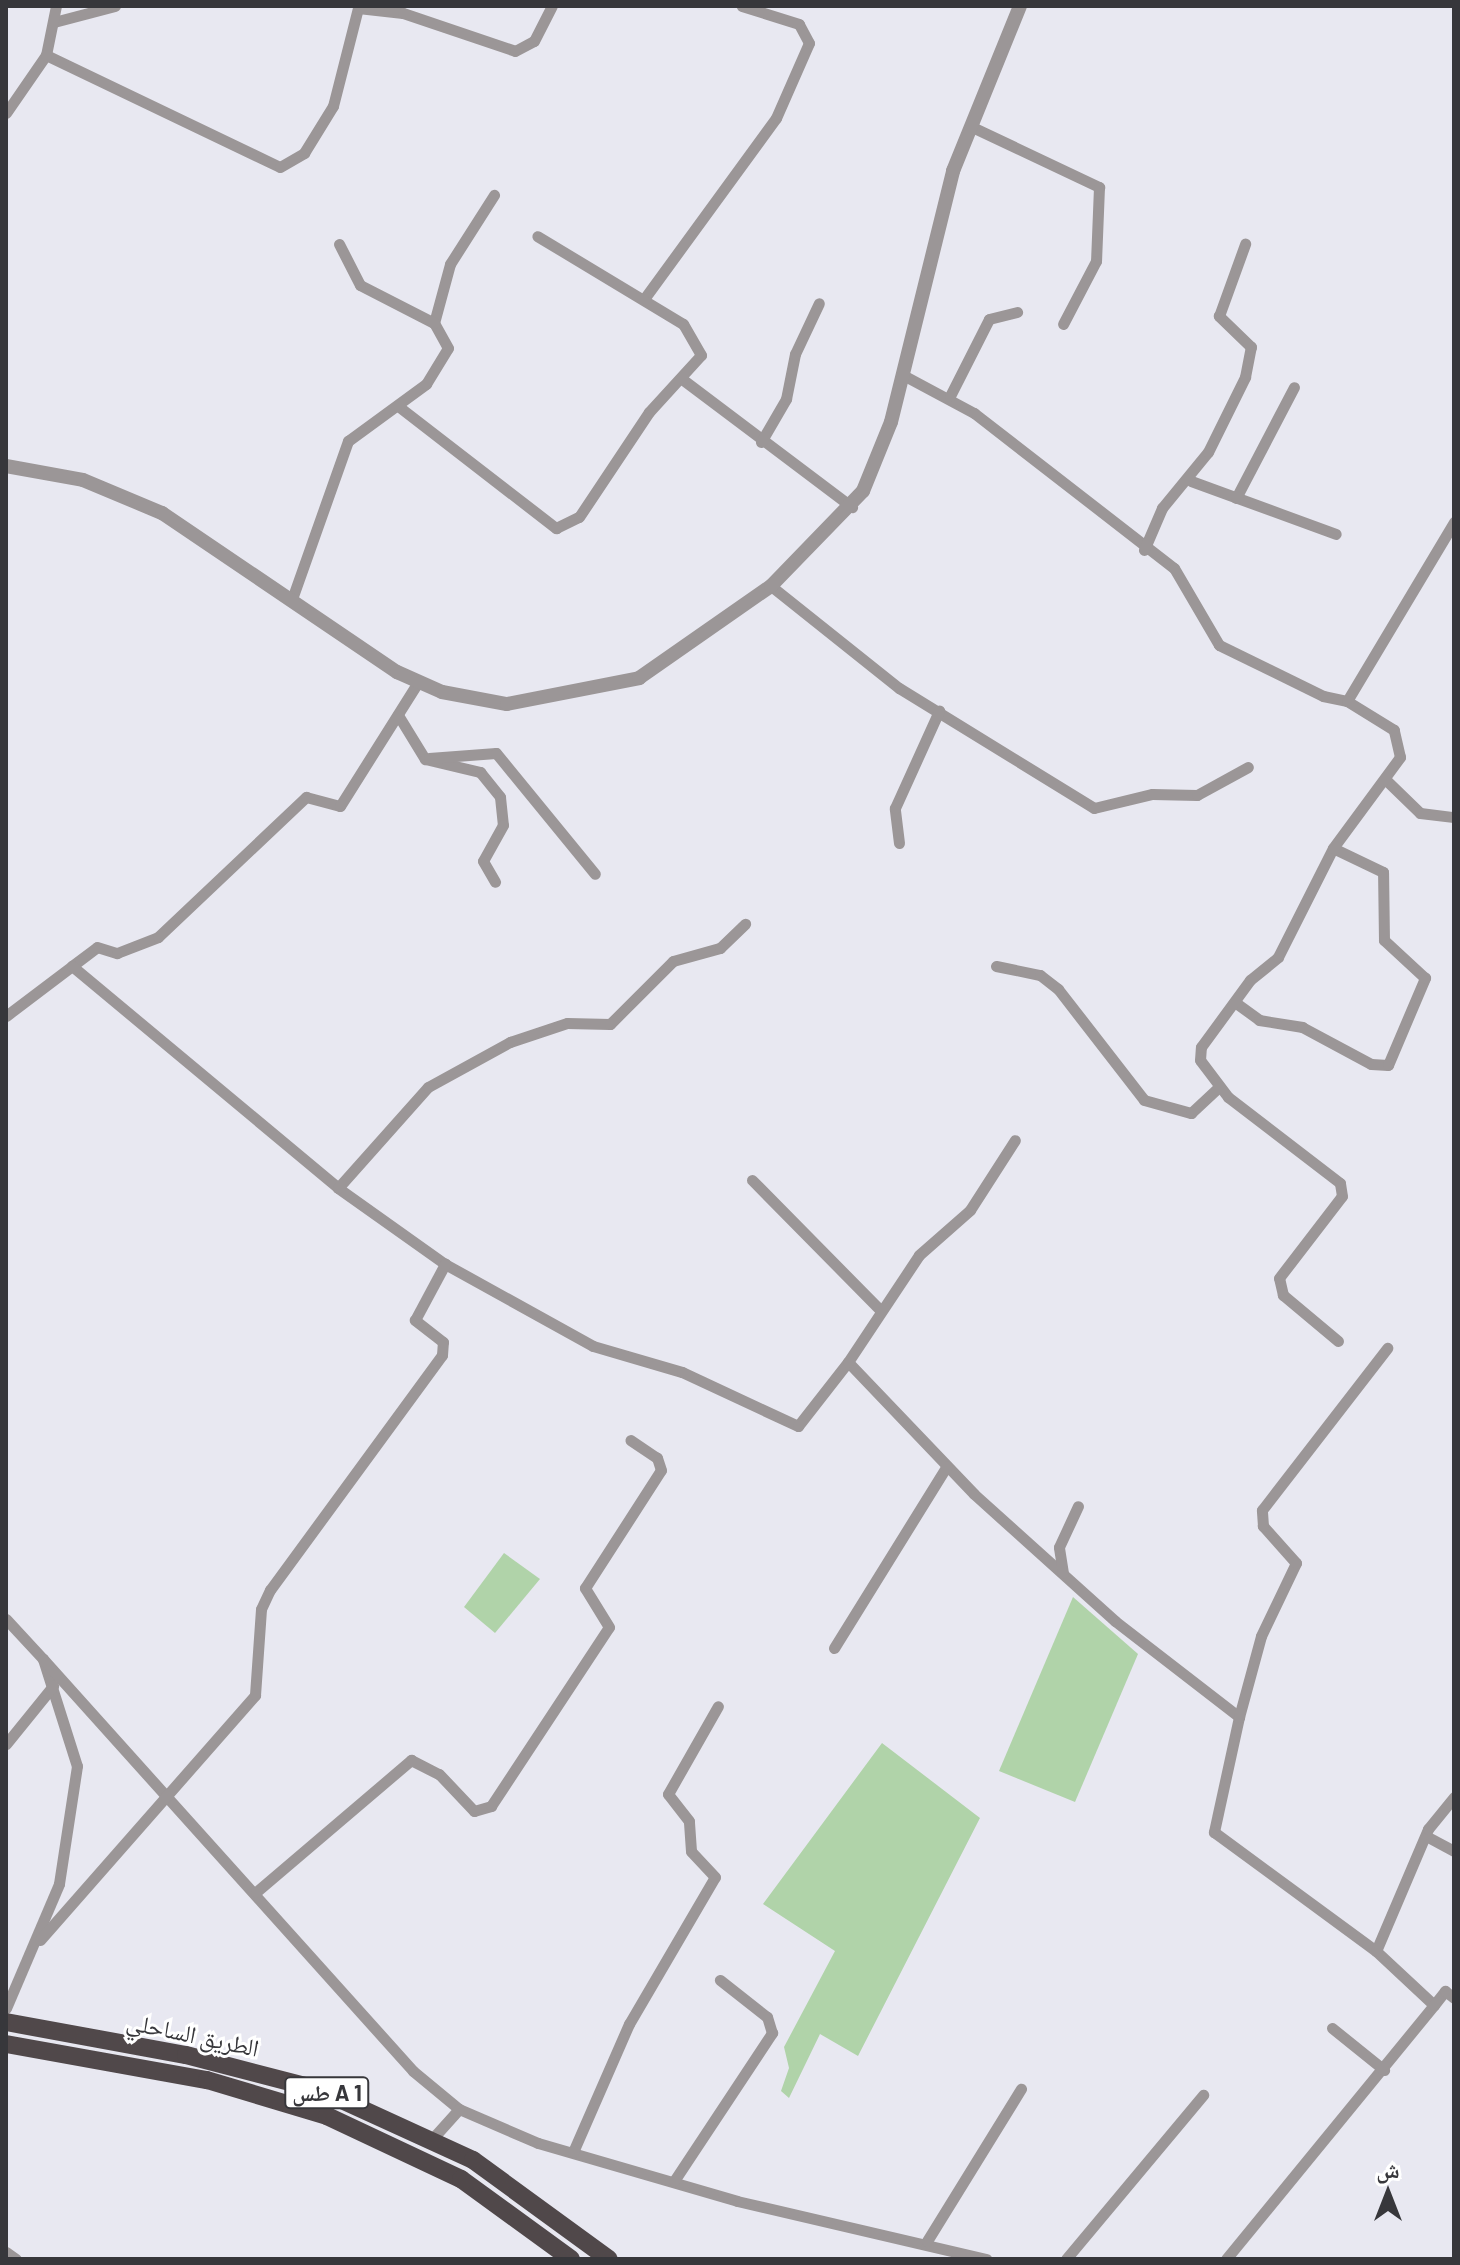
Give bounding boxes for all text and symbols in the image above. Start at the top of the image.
street label: الطريق الساحلي [124,2006,262,2062]
road number: طس A 1 [283,2075,371,2111]
north arrow [1348,2153,1428,2233]
text: ش [1376,2156,1400,2182]

